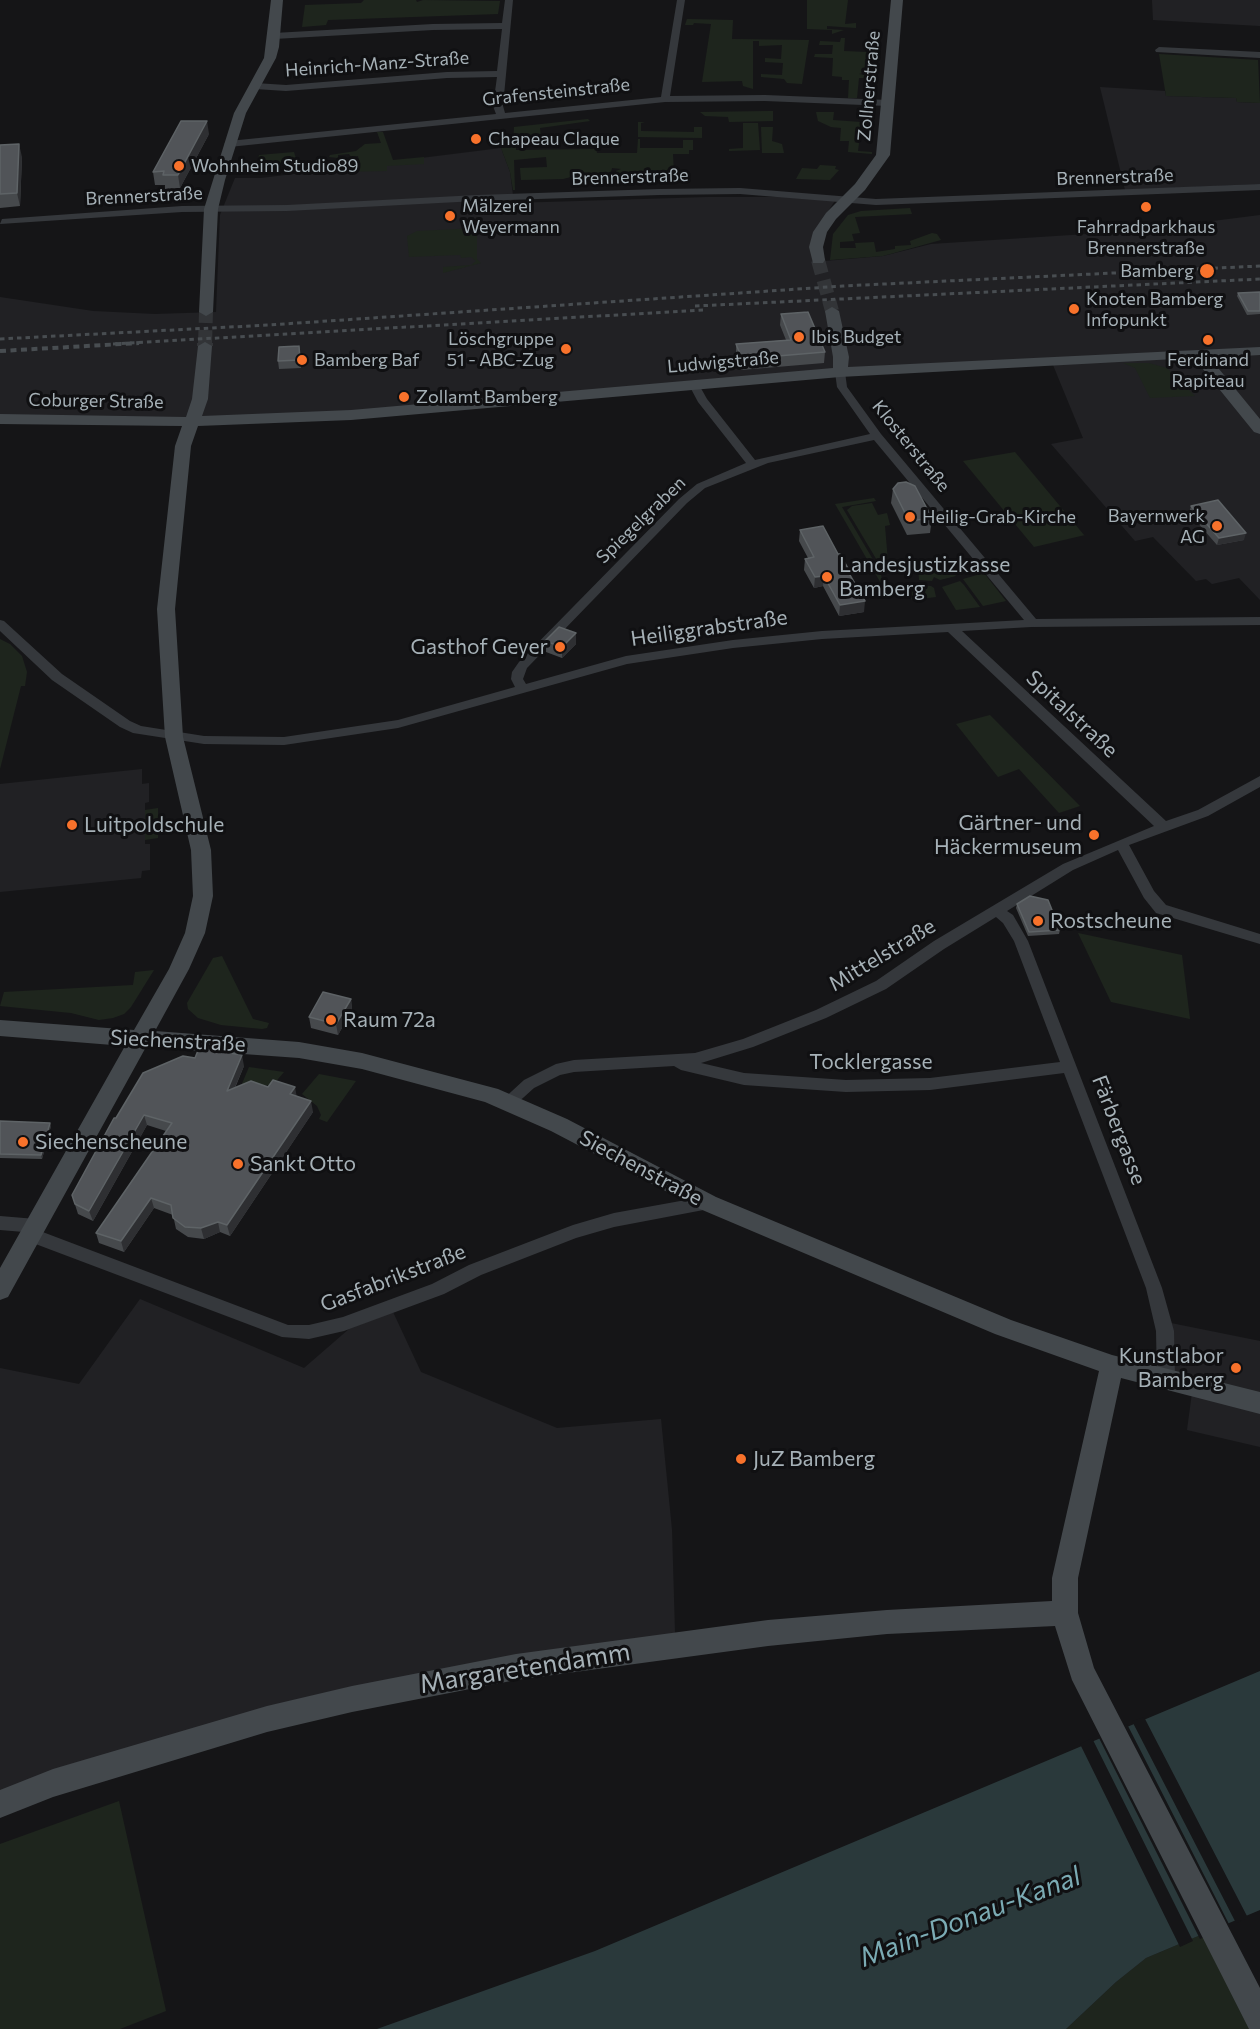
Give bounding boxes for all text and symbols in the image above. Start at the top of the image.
street label: Zollnerstraße [853,30,885,142]
street label: Heinrich-Manz-Straße [284,47,470,81]
street label: Grafensteinstraße [481,74,631,110]
place label: Chapeau Claque [488,128,619,150]
marker: Chapeau Claque [469,132,483,146]
place label: Wohnheim Studio89 [191,155,359,177]
marker: Wohnheim Studio89 [172,159,186,173]
street label: Brennerstraße [571,164,689,190]
street label: Brennerstraße [1056,164,1174,190]
street label: Brennerstraße [85,182,203,210]
place label: Mälzerei Weyermann [462,195,560,238]
marker: Fahrradparkhaus Brennerstraße [1139,200,1153,214]
marker: Mälzerei Weyermann [443,209,457,223]
place label: Fahrradparkhaus Brennerstraße [1077,216,1215,258]
place label: Bamberg [1120,260,1194,282]
marker: Bamberg [1198,262,1216,280]
place label: Knoten Bamberg Infopunkt [1086,288,1223,330]
marker: Knoten Bamberg Infopunkt [1067,302,1081,316]
place label: Ibis Budget [811,326,901,348]
place label: Löschgruppe 51 - ABC-Zug [447,328,554,370]
marker: Ibis Budget [792,330,806,344]
marker: Ferdinand Rapiteau [1201,333,1215,347]
marker: Löschgruppe 51 - ABC-Zug [559,342,573,356]
street label: Ludwigstraße [666,346,780,378]
place label: Bamberg Baf [314,349,419,371]
place label: Ferdinand Rapiteau [1167,349,1249,392]
marker: Bamberg Baf [295,353,309,367]
place label: Zollamt Bamberg [416,386,558,408]
street label: Coburger Straße [28,389,164,413]
marker: Zollamt Bamberg [397,390,411,404]
street label: Klosterstraße [868,396,954,496]
street label: Spiegelgraben [592,472,690,568]
place label: Bayernwerk AG [1108,505,1205,548]
place label: Heilig-Grab-Kirche [922,506,1076,528]
marker: Heilig-Grab-Kirche [903,510,917,524]
marker: Bayernwerk AG [1210,519,1224,533]
place label: Landesjustizkasse Bamberg [839,552,1010,602]
marker: Landesjustizkasse Bamberg [820,570,834,584]
street label: Heiliggrabstraße [629,605,789,651]
place label: Gasthof Geyer [411,634,548,660]
marker: Gasthof Geyer [553,640,567,654]
street label: Spitalstraße [1021,665,1123,763]
place label: Gärtner- und Häckermuseum [934,810,1082,860]
place label: Luitpoldschule [84,812,224,838]
marker: Luitpoldschule [65,818,79,832]
marker: Gärtner- und Häckermuseum [1087,828,1101,842]
place label: Rostscheune [1050,908,1172,934]
street label: Mittelstraße [824,913,940,997]
marker: Rostscheune [1031,914,1045,928]
place label: Raum 72a [343,1007,436,1033]
marker: Raum 72a [324,1013,338,1027]
street label: Siechenstraße [110,1025,246,1057]
street label: Tocklergasse [809,1049,933,1075]
street label: Färbergasse [1087,1072,1151,1188]
street label: Siechenstraße [575,1125,707,1211]
place label: Siechenscheune [35,1129,187,1155]
marker: Siechenscheune [16,1135,30,1149]
place label: Sankt Otto [250,1151,356,1177]
marker: Sankt Otto [231,1157,245,1171]
street label: Gasfabrikstraße [317,1239,469,1317]
place label: Kunstlabor Bamberg [1119,1343,1224,1393]
marker: Kunstlabor Bamberg [1229,1361,1243,1375]
place label: JuZ Bamberg [753,1446,875,1472]
marker: JuZ Bamberg [734,1452,748,1466]
street label: Margaretendamm [418,1636,632,1700]
water label: Main-Donau-Kanal [855,1860,1085,1974]

